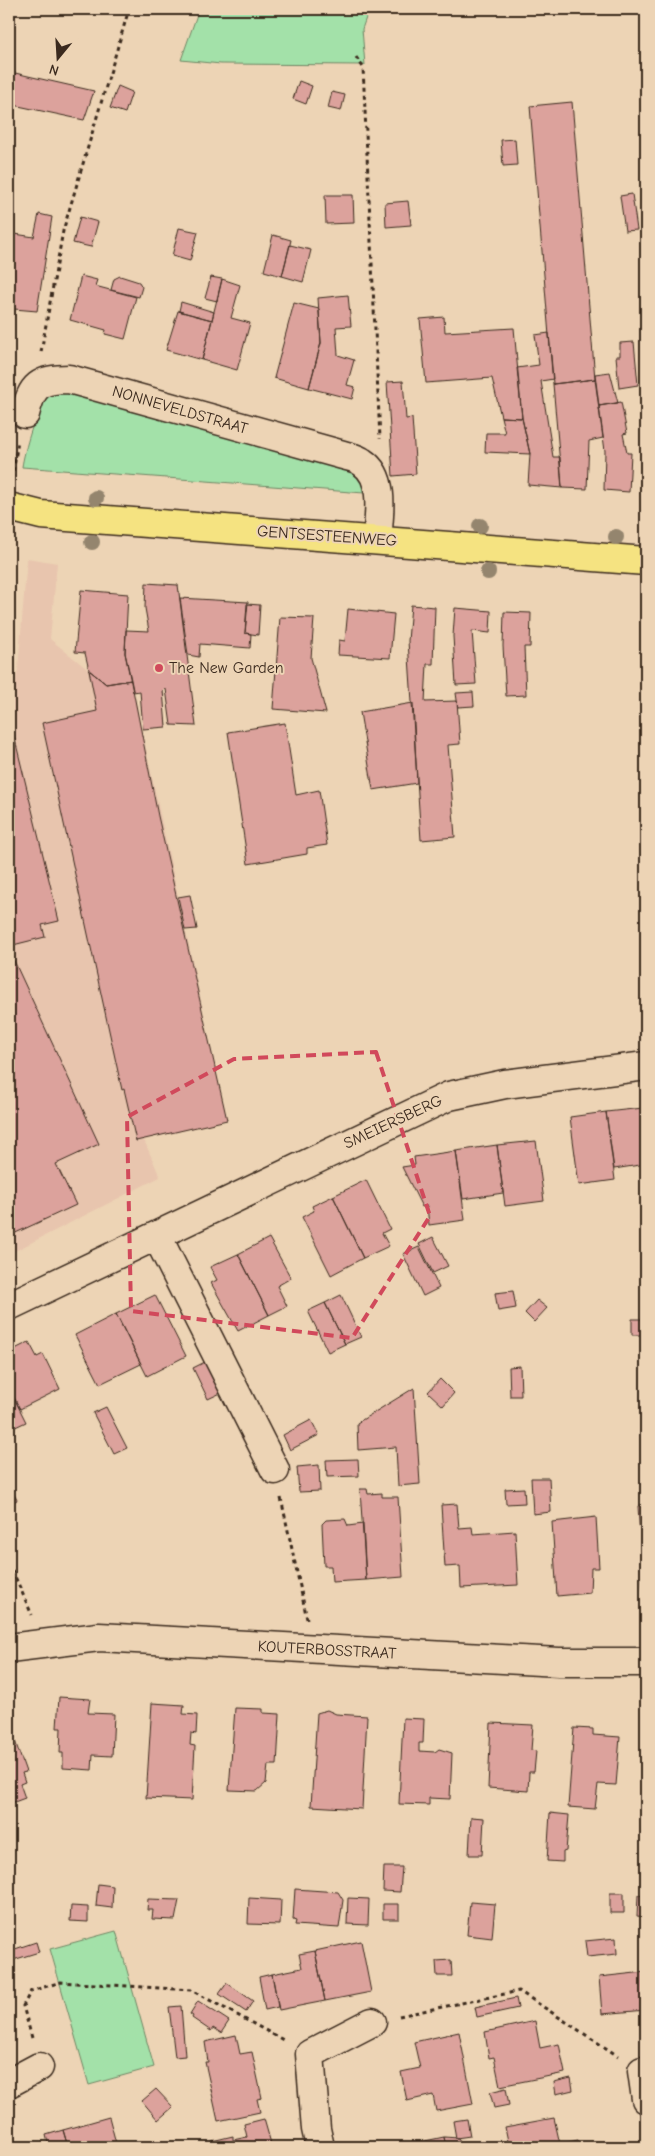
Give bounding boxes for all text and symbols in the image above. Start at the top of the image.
north arrow [32,32,82,82]
text: N [47,60,61,79]
street label: NONNEVELDSTRAAT [110,382,251,438]
street label: GENTSESTEENWEG [256,522,398,550]
place label: The New Garden [169,659,284,677]
marker: The New Garden [153,662,165,674]
street label: SMEIERSBERG [341,1091,445,1153]
street label: KOUTERBOSSTRAAT [257,1637,397,1663]

